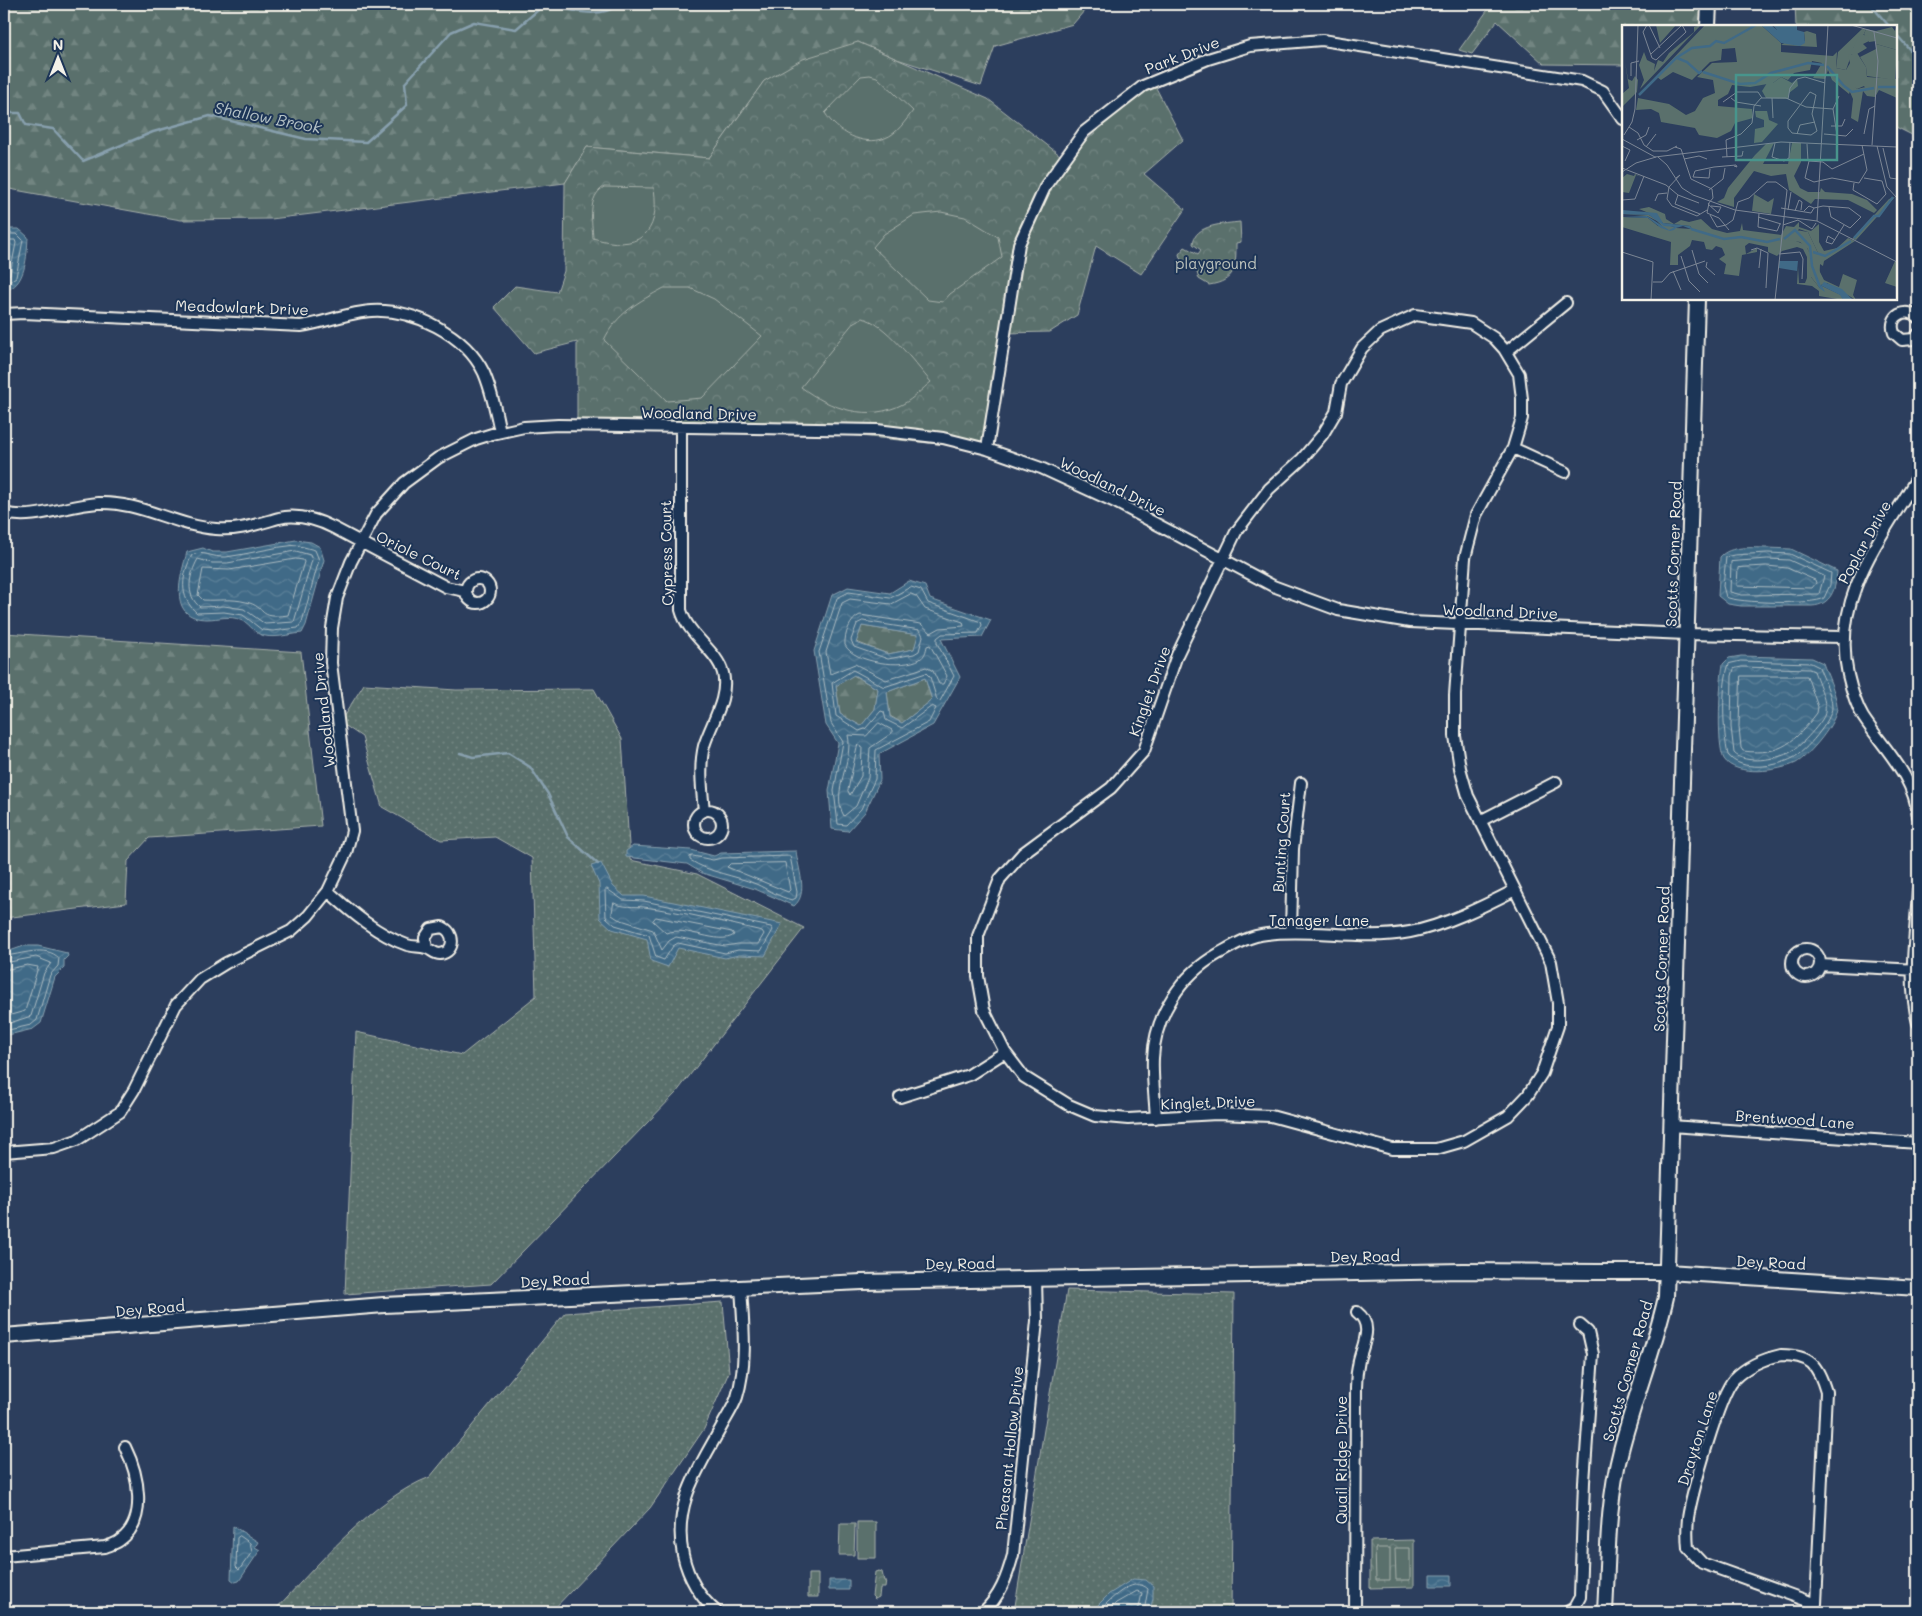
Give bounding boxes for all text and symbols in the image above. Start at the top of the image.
inset map [1622,25,1897,300]
north arrow [32,32,82,82]
street label: Park Drive [1142,32,1222,78]
text: N [53,35,63,54]
water label: Shallow Brook [213,96,324,138]
park label: playground [1175,253,1257,273]
street label: Meadowlark Drive [175,295,309,319]
street label: Woodland Drive [641,402,757,424]
street label: Woodland Drive [1057,452,1169,520]
street label: Scotts Corner Road [1660,481,1686,627]
street label: Poplar Drive [1833,497,1895,587]
street label: Cypress Court [655,500,677,606]
street label: Oriole Court [373,526,465,584]
street label: Woodland Drive [1442,599,1558,623]
street label: Kinglet Drive [1123,643,1175,739]
street label: Woodland Drive [307,651,339,769]
street label: Bunting Court [1268,791,1294,893]
street label: Scotts Corner Road [1648,886,1674,1032]
street label: Tanager Lane [1269,910,1369,930]
street label: Kinglet Drive [1160,1090,1256,1114]
street label: Brentwood Lane [1735,1105,1855,1133]
street label: Dey Road [1330,1245,1400,1267]
street label: Dey Road [1736,1250,1806,1274]
street label: Dey Road [925,1252,995,1274]
street label: Dey Road [520,1268,590,1292]
street label: Dey Road [114,1295,186,1321]
street label: Scotts Corner Road [1597,1298,1657,1444]
street label: Pheasant Hollow Drive [990,1365,1028,1531]
street label: Drayton Lane [1672,1388,1722,1488]
street label: Quail Ridge Drive [1331,1396,1351,1524]

